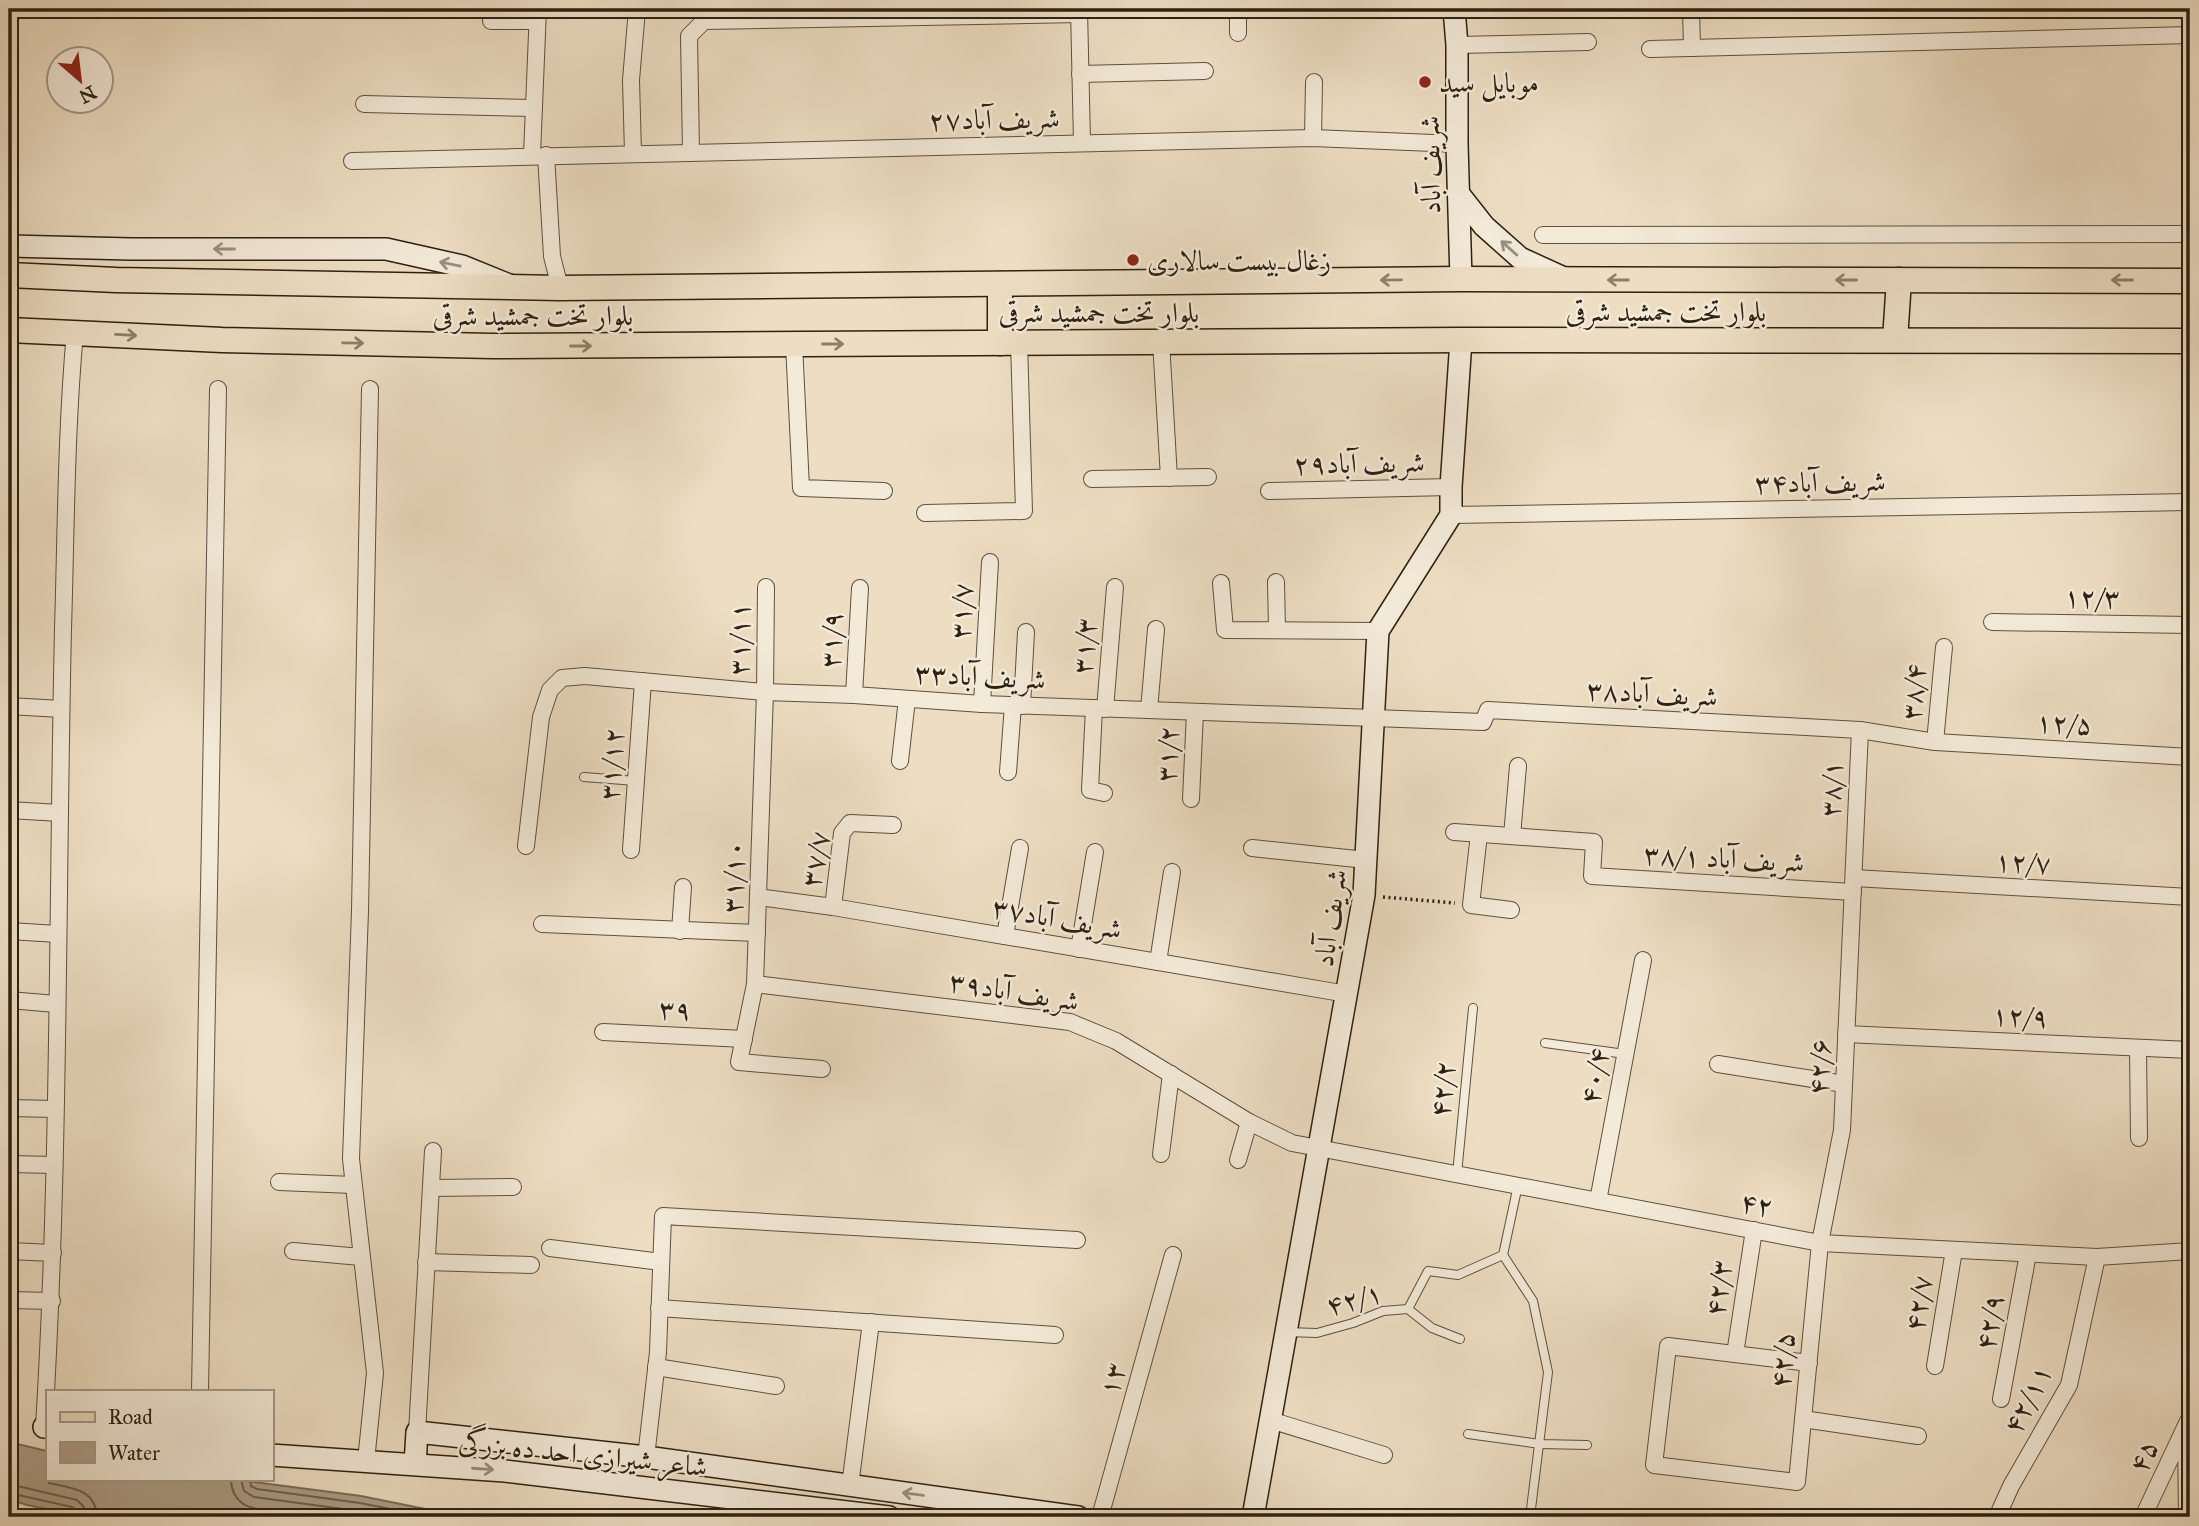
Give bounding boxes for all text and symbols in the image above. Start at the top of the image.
north arrow [46,46,116,116]
place label: موبایل سید [1439,65,1539,102]
marker: موبایل سید [1417,74,1433,90]
text: N [75,81,100,109]
street label: شریف آباد۲۷ [928,100,1060,139]
street label: شریف آباد [1412,115,1449,215]
one-way arrow [1500,240,1518,256]
one-way arrow [213,242,236,256]
place label: زغال بیست سالاری [1147,243,1331,278]
marker: زغال بیست سالاری [1125,252,1141,268]
one-way arrow [439,256,462,270]
one-way arrow [1379,273,1402,287]
one-way arrow [1607,273,1630,287]
one-way arrow [1834,273,1857,287]
one-way arrow [2111,274,2134,287]
street label: بلوار تخت جمشید شرقی [1566,294,1766,330]
street label: بلوار تخت جمشید شرقی [999,295,1199,331]
street label: بلوار تخت جمشید شرقی [433,298,633,334]
one-way arrow [114,328,137,341]
one-way arrow [341,336,364,349]
one-way arrow [821,337,844,351]
one-way arrow [569,339,592,353]
street label: شریف آباد۲۹ [1293,444,1425,483]
street label: شریف آباد۳۴ [1754,463,1886,502]
street label: ۱۲/۳ [2063,579,2121,615]
street label: ۳۱/۷ [942,582,980,640]
street label: ۳۱/۱۱ [721,602,757,676]
street label: ۳۱/۹ [812,611,850,669]
street label: ۳۱/۳ [1064,616,1104,676]
street label: شریف آباد۳۳ [914,655,1046,698]
street label: ۳۸/۴ [1893,662,1933,722]
street label: شریف آباد۳۸ [1586,672,1718,715]
street label: ۱۲/۵ [2035,704,2093,742]
street label: ۳۱/۲ [1148,725,1186,783]
street label: ۳۱/۱۲ [591,726,631,802]
street label: ۳۸/۱ [1812,760,1850,818]
street label: ۳۷/۷ [792,828,838,890]
street label: ۳۸/۱ شریف آباد [1643,836,1805,881]
street label: ۳۱/۱۰ [714,840,752,914]
street label: ۱۲/۷ [1994,843,2052,881]
street label: شریف آباد [1306,867,1355,969]
street label: شریف آباد۳۷ [989,889,1125,948]
street label: شریف آباد۳۹ [946,963,1082,1020]
street label: ۳۹ [658,991,692,1027]
street label: ۱۲/۹ [1991,997,2049,1035]
street label: ۴۲/۶ [1800,1038,1838,1096]
street label: ۴۰/۴ [1571,1045,1617,1107]
street label: ۴۲/۲ [1422,1059,1462,1119]
street label: ۴۲ [1738,1184,1776,1224]
street label: ۴۲/۳ [1697,1257,1739,1319]
street label: ۴۲/۷ [1896,1272,1940,1334]
street label: ۴۲/۱ [1322,1275,1386,1323]
street label: ۴۲/۹ [1967,1291,2011,1353]
street label: ۴۲/۵ [1762,1330,1802,1390]
street label: ۱۳ [1091,1358,1133,1400]
street label: ۴۲/۱۱ [1995,1359,2059,1439]
legend [46,1390,273,1480]
text: Road [108,1404,153,1430]
street label: شاعر شیرازی احد ده بزرگی [457,1421,709,1486]
street label: ۴۵ [2120,1434,2166,1478]
text: Water [108,1440,160,1466]
one-way arrow [471,1463,494,1476]
one-way arrow [902,1488,925,1501]

